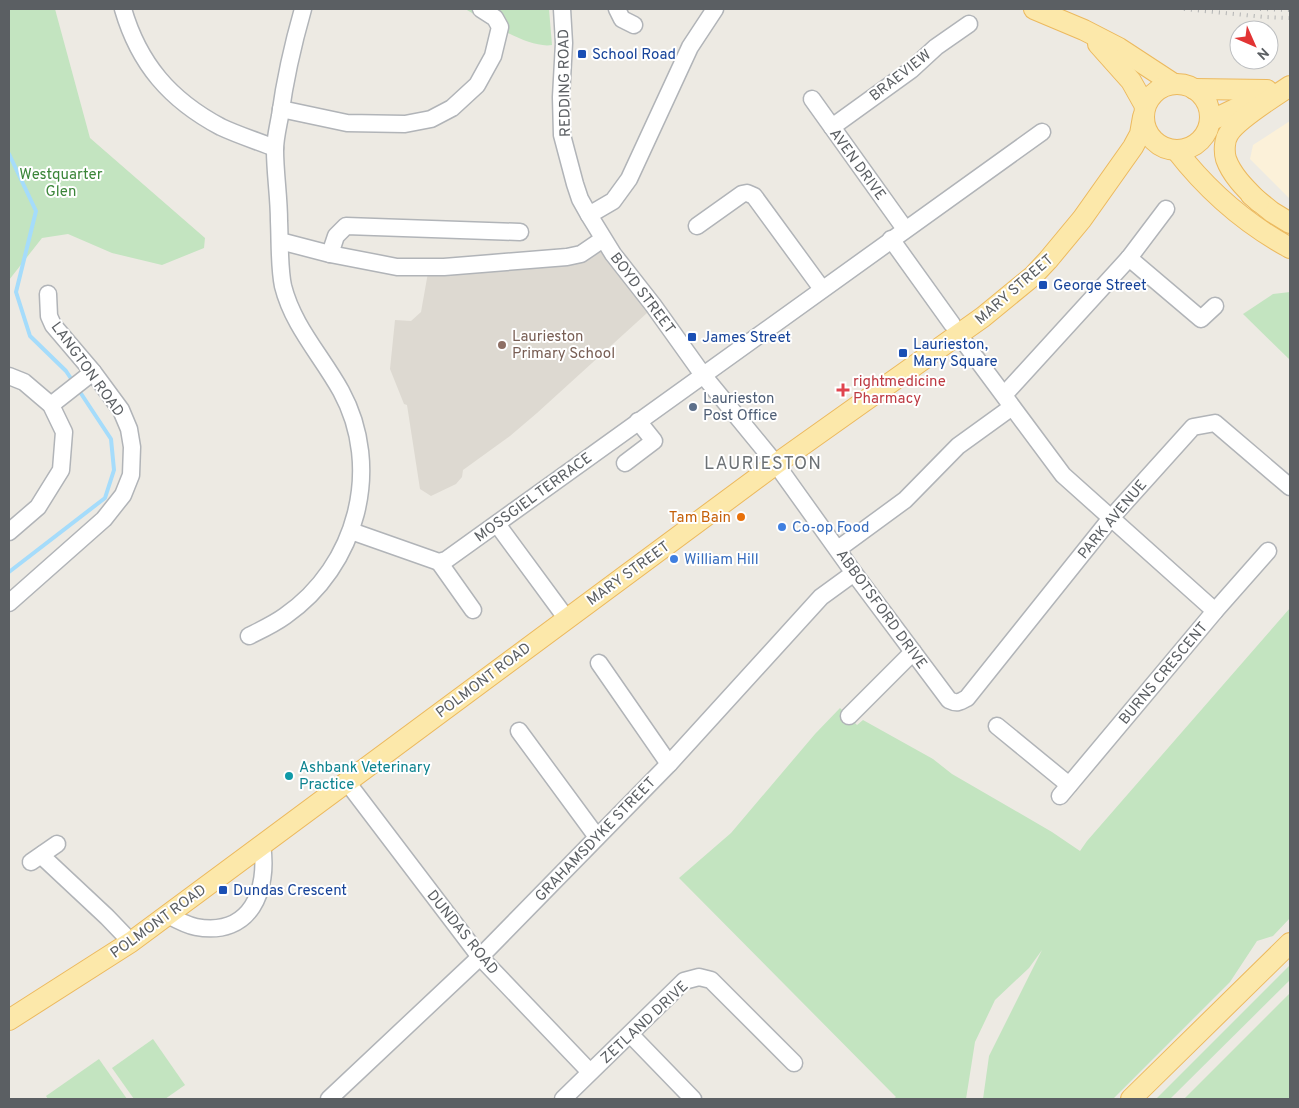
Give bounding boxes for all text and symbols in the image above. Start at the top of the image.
north arrow [1229,20,1279,70]
street label: REDDING ROAD [555,29,576,137]
text: N [1253,44,1272,63]
place label: School Road [592,46,676,65]
street label: BRAEVIEW [866,46,936,106]
marker: School Road [576,48,588,60]
street label: AVEN DRIVE [824,125,889,205]
park label: Westquarter Glen [19,166,103,202]
street label: BOYD STREET [605,249,679,338]
street label: MARY STREET [972,251,1058,329]
place label: George Street [1053,277,1147,296]
marker: George Street [1037,279,1049,291]
street label: LANGTON ROAD [46,319,128,421]
place label: Laurieston Primary School [512,328,615,364]
place label: James Street [702,329,791,348]
marker: James Street [686,331,698,343]
place label: Laurieston, Mary Square [913,336,997,372]
marker: Laurieston Primary School [496,339,508,351]
marker: Laurieston, Mary Square [897,347,909,359]
place label: rightmedicine Pharmacy [853,373,946,409]
marker: rightmedicine Pharmacy [837,384,849,396]
place label: Laurieston Post Office [703,390,777,426]
marker: Laurieston Post Office [687,401,699,413]
street label: MOSSGIEL TERRACE [471,449,596,547]
district label: LAURIESTON [704,453,822,476]
street label: PARK AVENUE [1074,476,1152,564]
place label: Tam Bain [669,509,731,528]
marker: Tam Bain [735,511,747,523]
place label: Co-op Food [792,519,870,538]
marker: Co-op Food [776,521,788,533]
street label: MARY STREET [584,538,674,611]
street label: ABBOTSFORD DRIVE [831,546,931,673]
place label: William Hill [684,551,759,570]
marker: William Hill [668,553,680,565]
street label: BURNS CRESCENT [1116,619,1213,729]
street label: POLMONT ROAD [433,639,535,723]
place label: Ashbank Veterinary Practice [299,759,431,795]
marker: Ashbank Veterinary Practice [283,770,295,782]
street label: GRAHAMSDYKE STREET [532,774,661,906]
street label: POLMONT ROAD [107,881,211,963]
place label: Dundas Crescent [233,882,347,901]
marker: Dundas Crescent [217,884,229,896]
street label: DUNDAS ROAD [422,887,502,979]
street label: ZETLAND DRIVE [597,978,693,1069]

